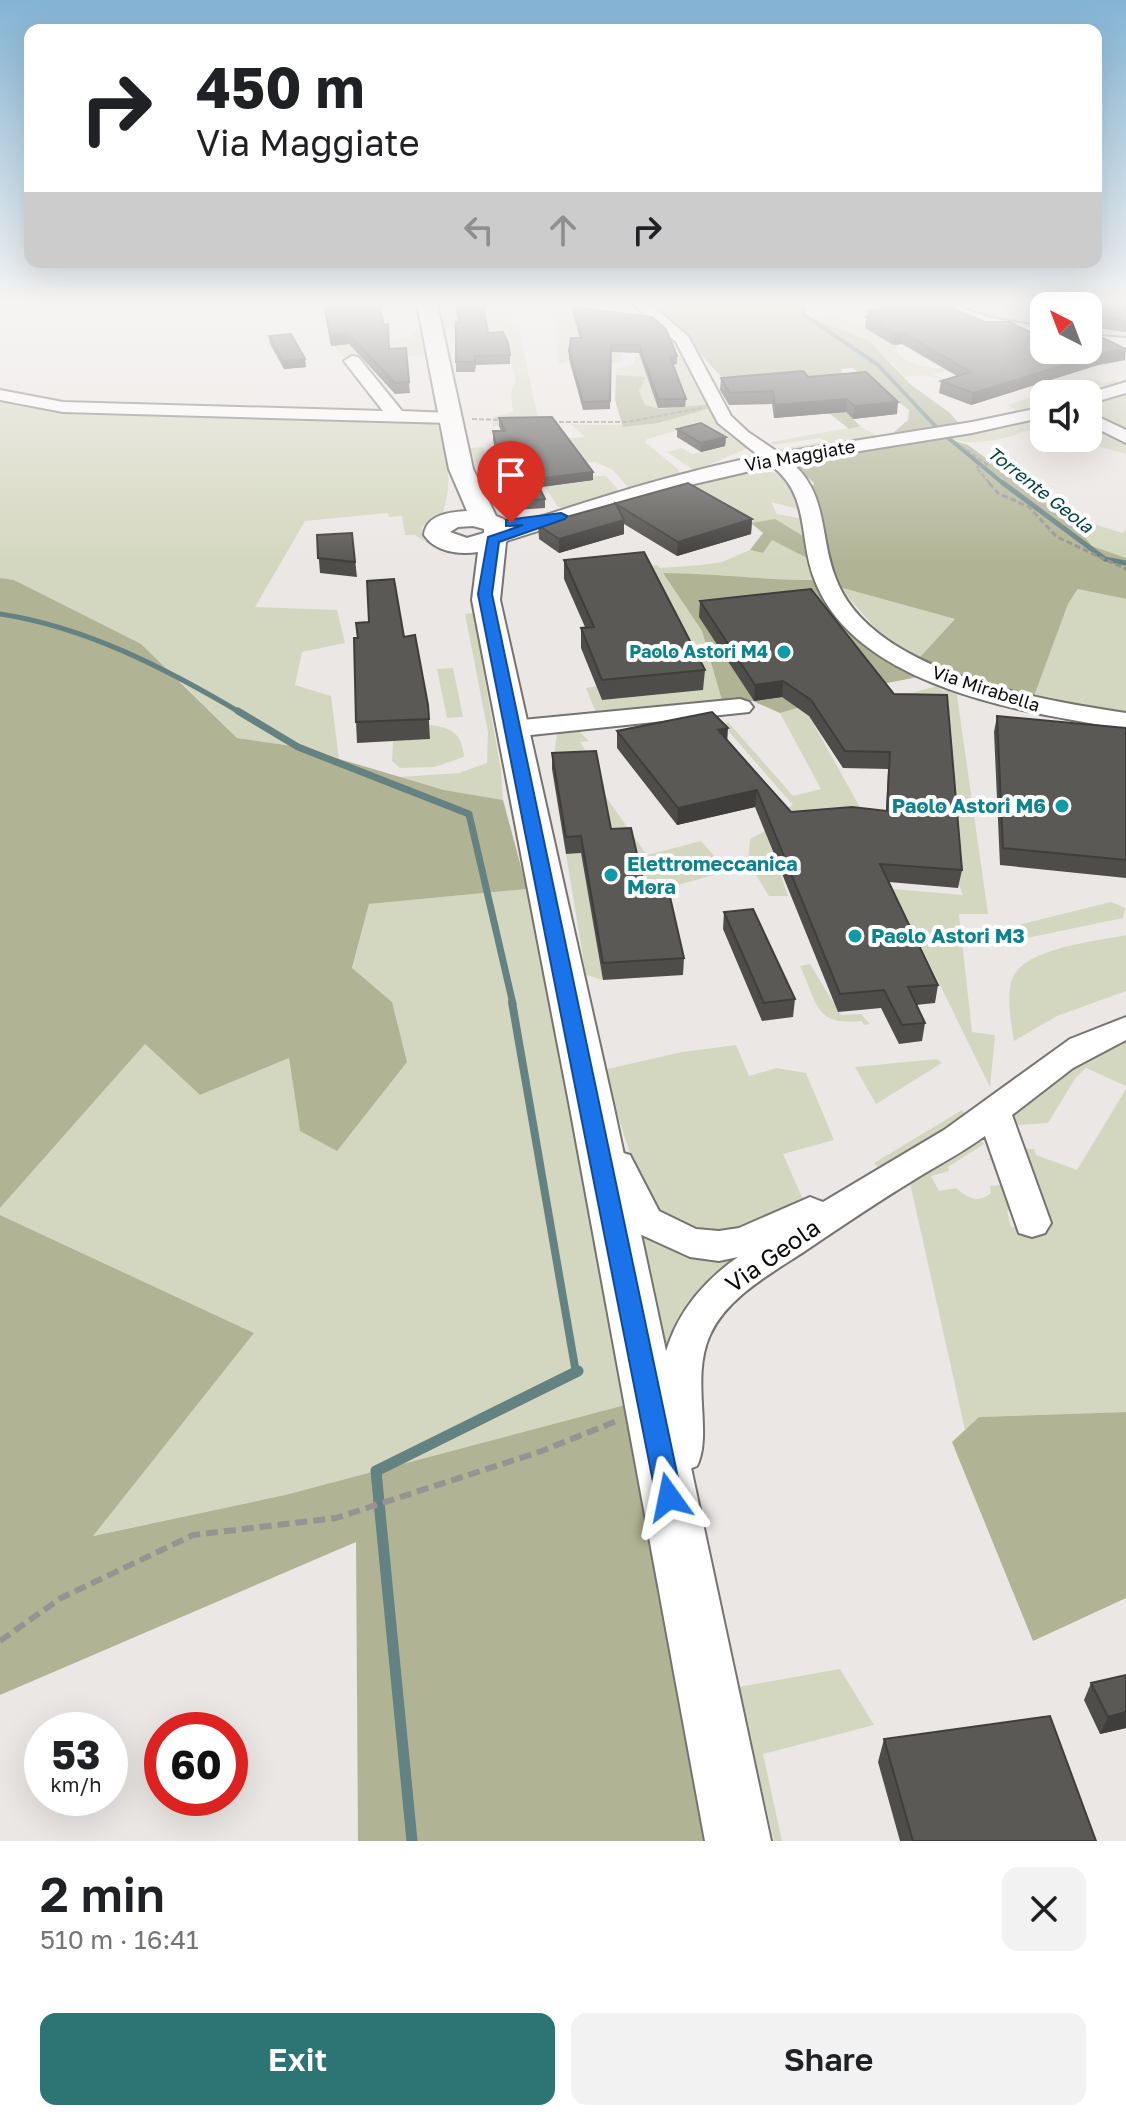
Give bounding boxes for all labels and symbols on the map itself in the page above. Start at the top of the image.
north arrow [1030,292,1102,364]
street label: Via Maggiate [743,434,857,476]
pin [477,441,545,523]
water label: Torrente Geola [984,441,1098,538]
place label: Paolo Astori M4 [629,640,768,662]
marker: Paolo Astori M4 [775,643,793,661]
street label: Via Mirabella [930,660,1043,716]
place label: Paolo Astori M6 [892,793,1046,817]
marker: Paolo Astori M6 [1053,797,1071,815]
place label: Elettromeccanica Mora [627,851,798,898]
marker: Elettromeccanica Mora [602,866,620,884]
place label: Paolo Astori M3 [871,923,1025,947]
marker: Paolo Astori M3 [846,927,864,945]
street label: Via Geola [719,1212,825,1298]
position arrow [627,1455,711,1539]
speed limit sign: 60 [144,1712,248,1816]

